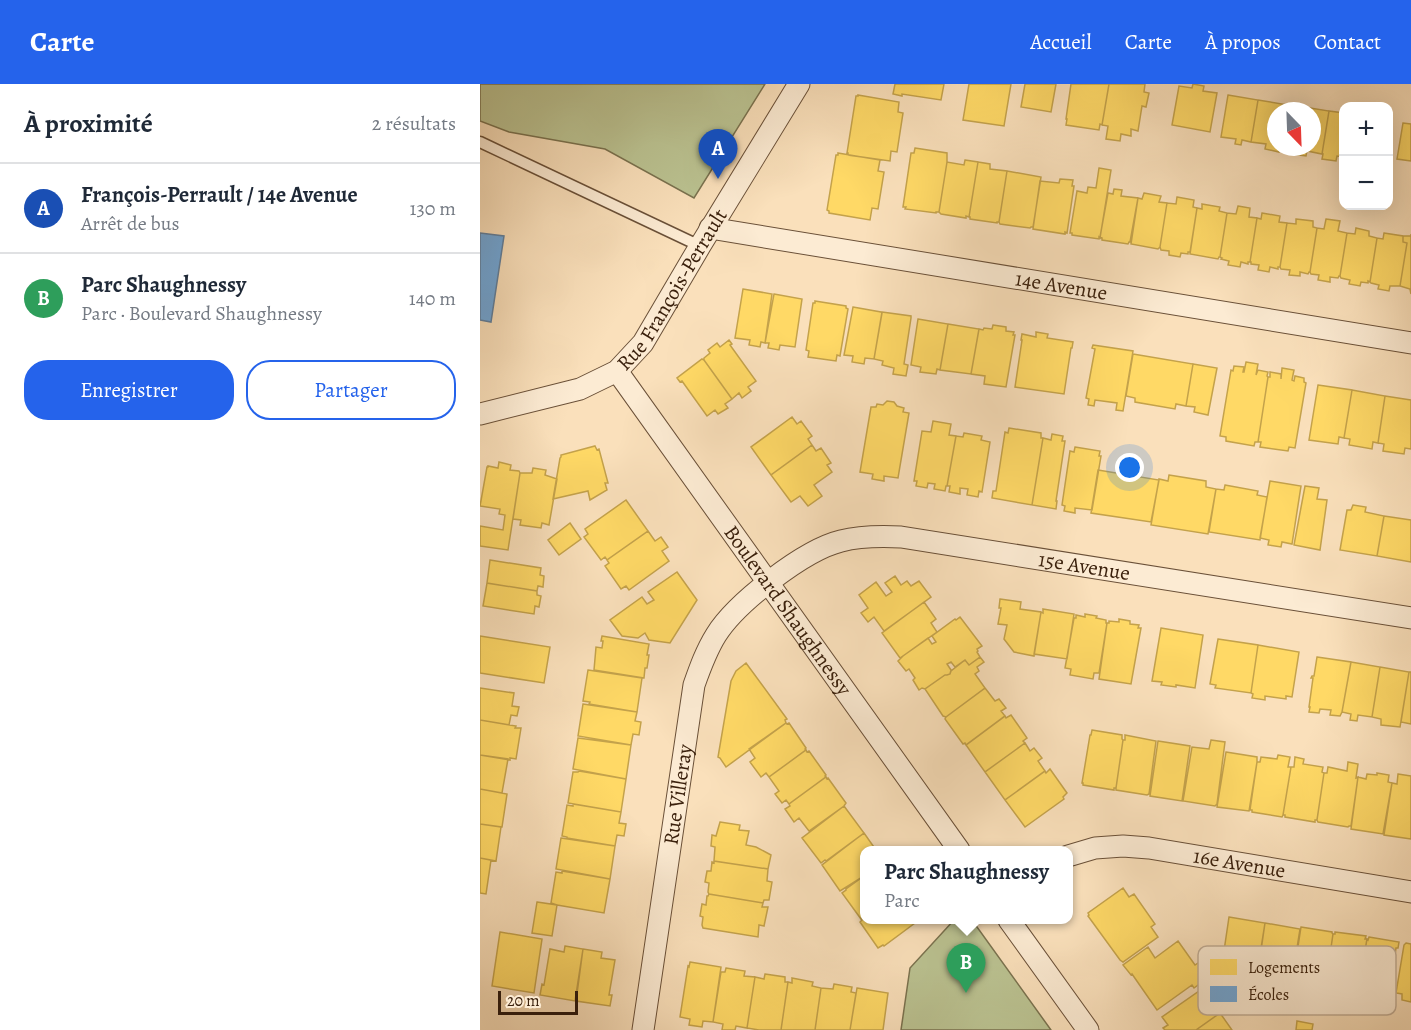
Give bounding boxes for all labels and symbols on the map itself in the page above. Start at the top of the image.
north arrow [1267,102,1321,156]
pin: A [698,130,738,179]
street label: Rue François-Perrault [610,203,734,377]
street label: 14e Avenue [1013,264,1109,307]
your location [1115,453,1144,482]
street label: Boulevard Shaughnessy [717,519,859,702]
street label: 15e Avenue [1036,545,1132,587]
street label: Rue Villeray [657,742,699,847]
street label: 16e Avenue [1191,842,1288,885]
pin: B [946,944,986,993]
legend [1198,946,1396,1015]
text: Logements [1248,957,1320,979]
text: Écoles [1248,984,1289,1006]
scale bar [498,988,578,1016]

